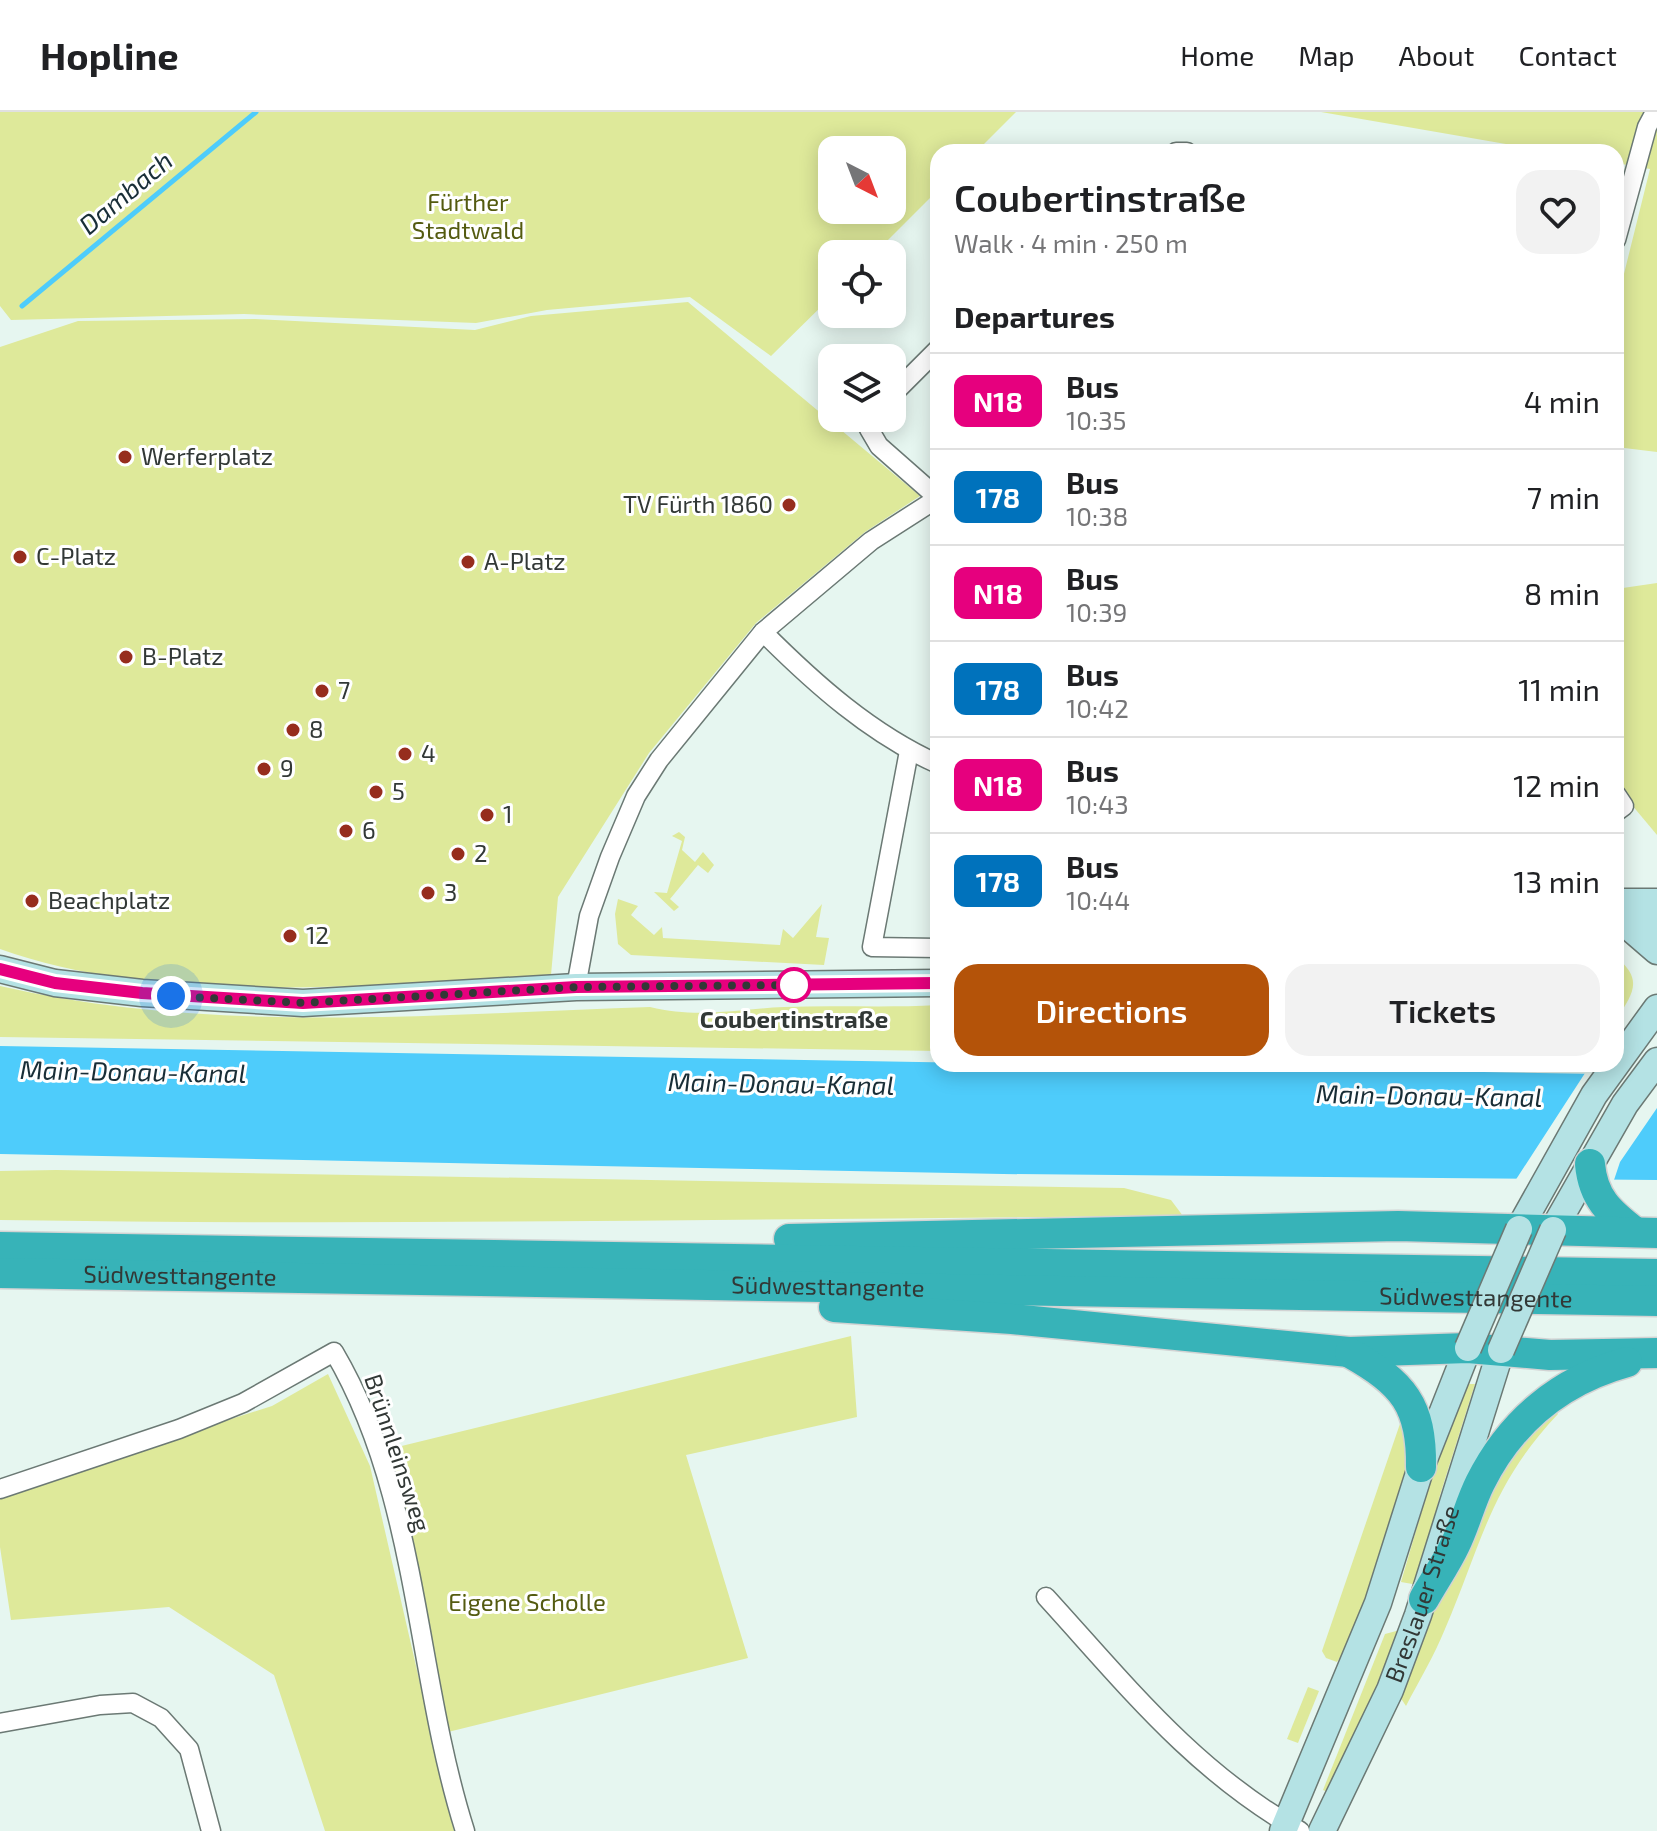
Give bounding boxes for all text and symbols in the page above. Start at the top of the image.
text: Hopline [40,32,179,78]
text: Home [1180,38,1254,72]
text: Map [1298,38,1355,72]
text: About [1399,38,1474,72]
text: Contact [1518,38,1617,72]
north arrow [818,136,906,224]
map controls [818,136,906,432]
water label: Dambach [72,144,178,240]
button: heart [1516,170,1600,254]
text: Coubertinstraße [954,174,1246,220]
park label: Fürther Stadtwald [412,187,524,244]
text: Walk · 4 min · 250 m [954,227,1188,258]
button: locate [818,240,906,328]
text: Departures [954,298,1115,334]
button: layers [818,344,906,432]
text: Bus [1066,368,1119,404]
text: 4 min [1524,383,1600,419]
text: N18 [973,384,1023,418]
text: 10:35 [1066,404,1127,435]
place label: Werferplatz [141,441,273,470]
marker: Werferplatz [116,448,134,466]
text: Bus [1066,464,1119,500]
text: 7 min [1527,479,1600,515]
text: 178 [976,480,1020,514]
place label: TV Fürth 1860 [623,489,773,518]
marker: TV Fürth 1860 [780,496,798,514]
text: 10:38 [1066,500,1128,531]
place label: C-Platz [36,541,116,570]
place label: A-Platz [484,546,566,575]
marker: C-Platz [11,548,29,566]
marker: A-Platz [459,553,477,571]
text: Bus [1066,560,1119,596]
text: 8 min [1524,575,1600,611]
text: N18 [973,576,1023,610]
text: 10:39 [1066,596,1128,627]
place label: B-Platz [142,641,224,670]
marker: B-Platz [117,648,135,666]
text: Bus [1066,656,1119,692]
text: 11 min [1518,671,1600,707]
text: 178 [976,672,1020,706]
place label: 7 [338,675,350,704]
marker: 7 [313,682,331,700]
text: 10:42 [1066,692,1129,723]
place label: 8 [309,714,324,743]
marker: 8 [284,721,302,739]
place label: 4 [421,738,436,767]
marker: 4 [396,745,414,763]
text: Bus [1066,752,1119,788]
place label: 9 [280,753,294,782]
marker: 9 [255,760,273,778]
text: 12 min [1513,767,1600,803]
text: N18 [973,768,1023,802]
place label: 5 [392,776,405,805]
marker: 5 [367,783,385,801]
text: 10:43 [1066,788,1129,819]
place label: 1 [503,799,513,828]
marker: 1 [478,806,496,824]
place label: 6 [362,815,376,844]
marker: 6 [337,822,355,840]
place label: 2 [474,838,488,867]
marker: 2 [449,845,467,863]
text: Bus [1066,848,1119,884]
text: 13 min [1514,863,1600,899]
text: 178 [976,864,1020,898]
place label: 3 [444,877,457,906]
marker: 3 [419,884,437,902]
text: 10:44 [1066,884,1130,915]
place label: Beachplatz [48,885,170,914]
marker: Beachplatz [23,892,41,910]
place label: 12 [306,920,329,949]
marker: 12 [281,927,299,945]
button: Directions [954,964,1269,1056]
button: Tickets [1285,964,1600,1056]
marker: Coubertinstraße [777,968,811,1002]
your location [151,976,191,1016]
place label: Coubertinstraße [700,1004,888,1033]
water label: Main-Donau-Kanal [20,1053,246,1088]
water label: Main-Donau-Kanal [668,1065,894,1100]
water label: Main-Donau-Kanal [1316,1077,1542,1112]
street label: Südwesttangente [83,1258,277,1291]
street label: Südwesttangente [731,1269,925,1302]
street label: Südwesttangente [1379,1280,1573,1313]
street label: Brünnleinsweg [359,1370,438,1535]
street label: Breslauer Straße [1378,1501,1464,1686]
park label: Eigene Scholle [448,1587,606,1616]

